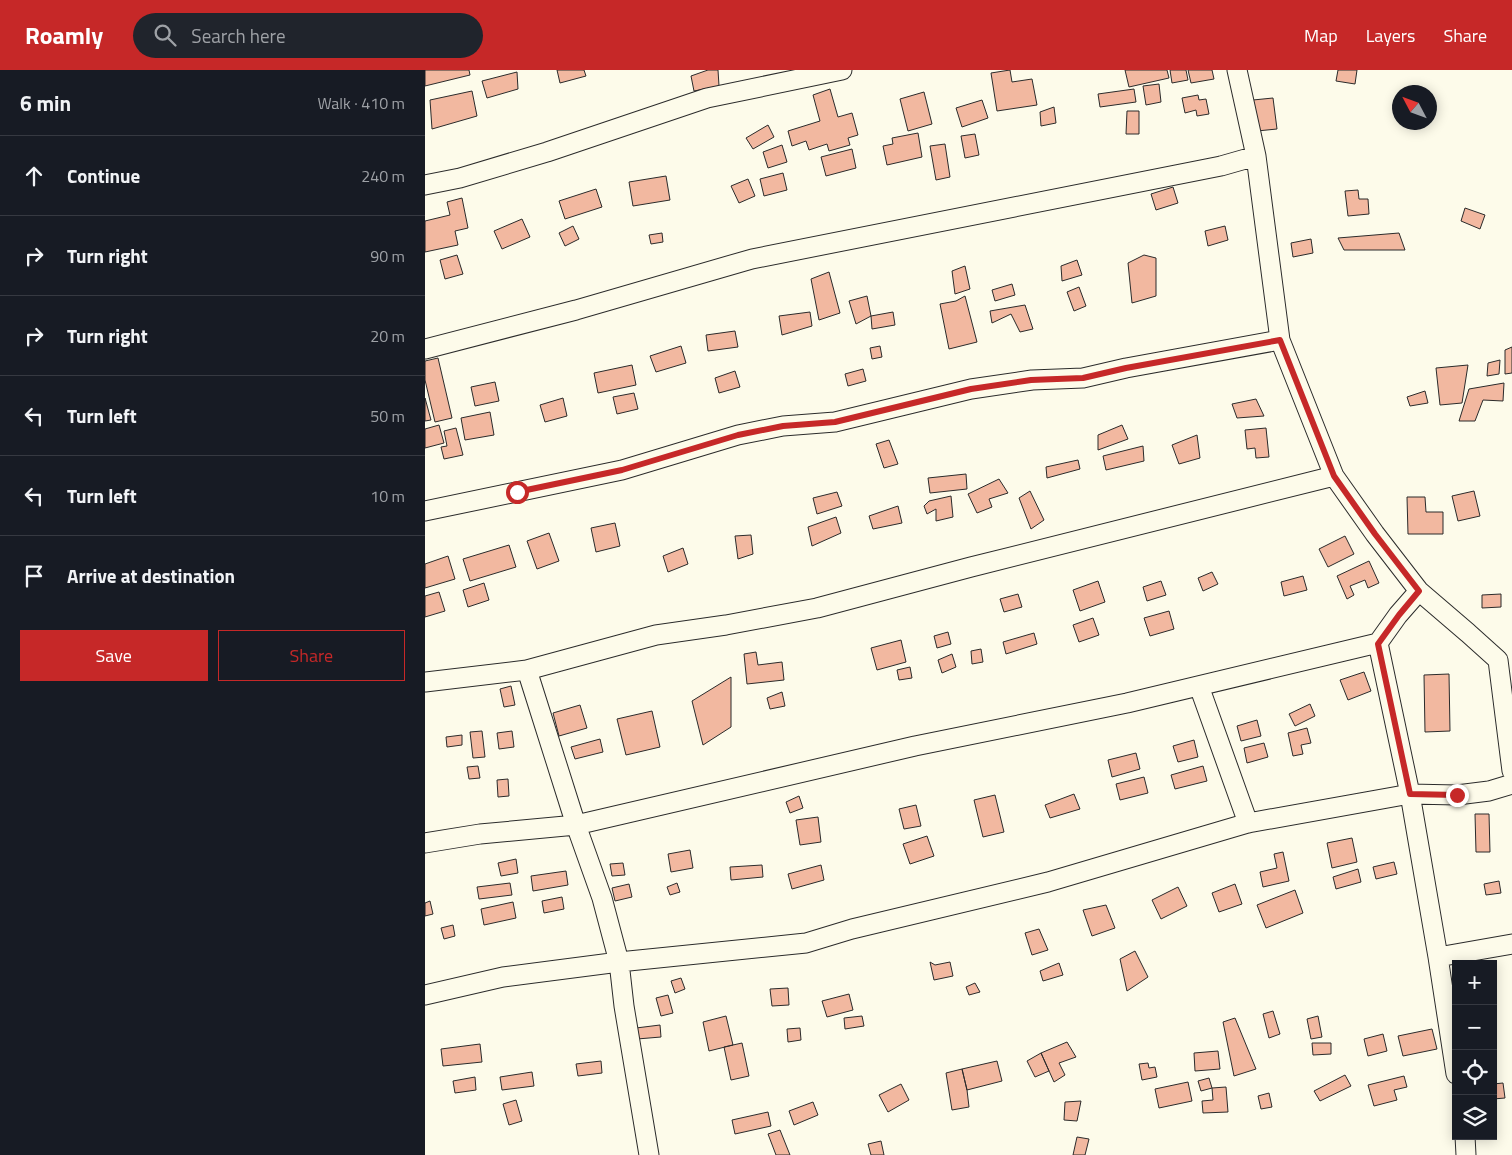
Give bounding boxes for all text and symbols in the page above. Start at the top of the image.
search box [133,13,483,58]
text: Roamly [25,17,103,53]
icon: search [151,21,179,49]
text: Search here [191,21,286,50]
text: Map [1304,22,1338,49]
text: Layers [1366,22,1415,49]
text: Share [1443,22,1487,49]
north arrow [1392,85,1437,130]
text: 6 min [20,87,71,119]
text: Walk · 410 m [317,91,405,115]
text: Continue [67,161,140,190]
icon: ahead [20,162,48,190]
text: 240 m [361,164,405,188]
text: Turn right [67,241,148,270]
icon: right [20,242,48,270]
text: 90 m [370,244,405,268]
text: Turn right [67,321,148,350]
icon: right [20,322,48,350]
text: 20 m [370,324,405,348]
text: Turn left [67,401,137,430]
icon: left [20,402,48,430]
text: 50 m [370,404,405,428]
text: Turn left [67,481,137,510]
route start [506,481,529,504]
icon: left [20,482,48,510]
text: 10 m [370,484,405,508]
text: Arrive at destination [67,561,235,590]
icon: arrive [20,562,48,590]
button: Save [20,630,208,681]
button: Share [218,630,405,681]
route end [1446,784,1469,807]
map controls [1452,960,1497,1140]
button: + [1452,960,1497,1005]
button: − [1452,1005,1497,1050]
button: locate [1452,1050,1497,1095]
button: layers [1452,1095,1497,1140]

